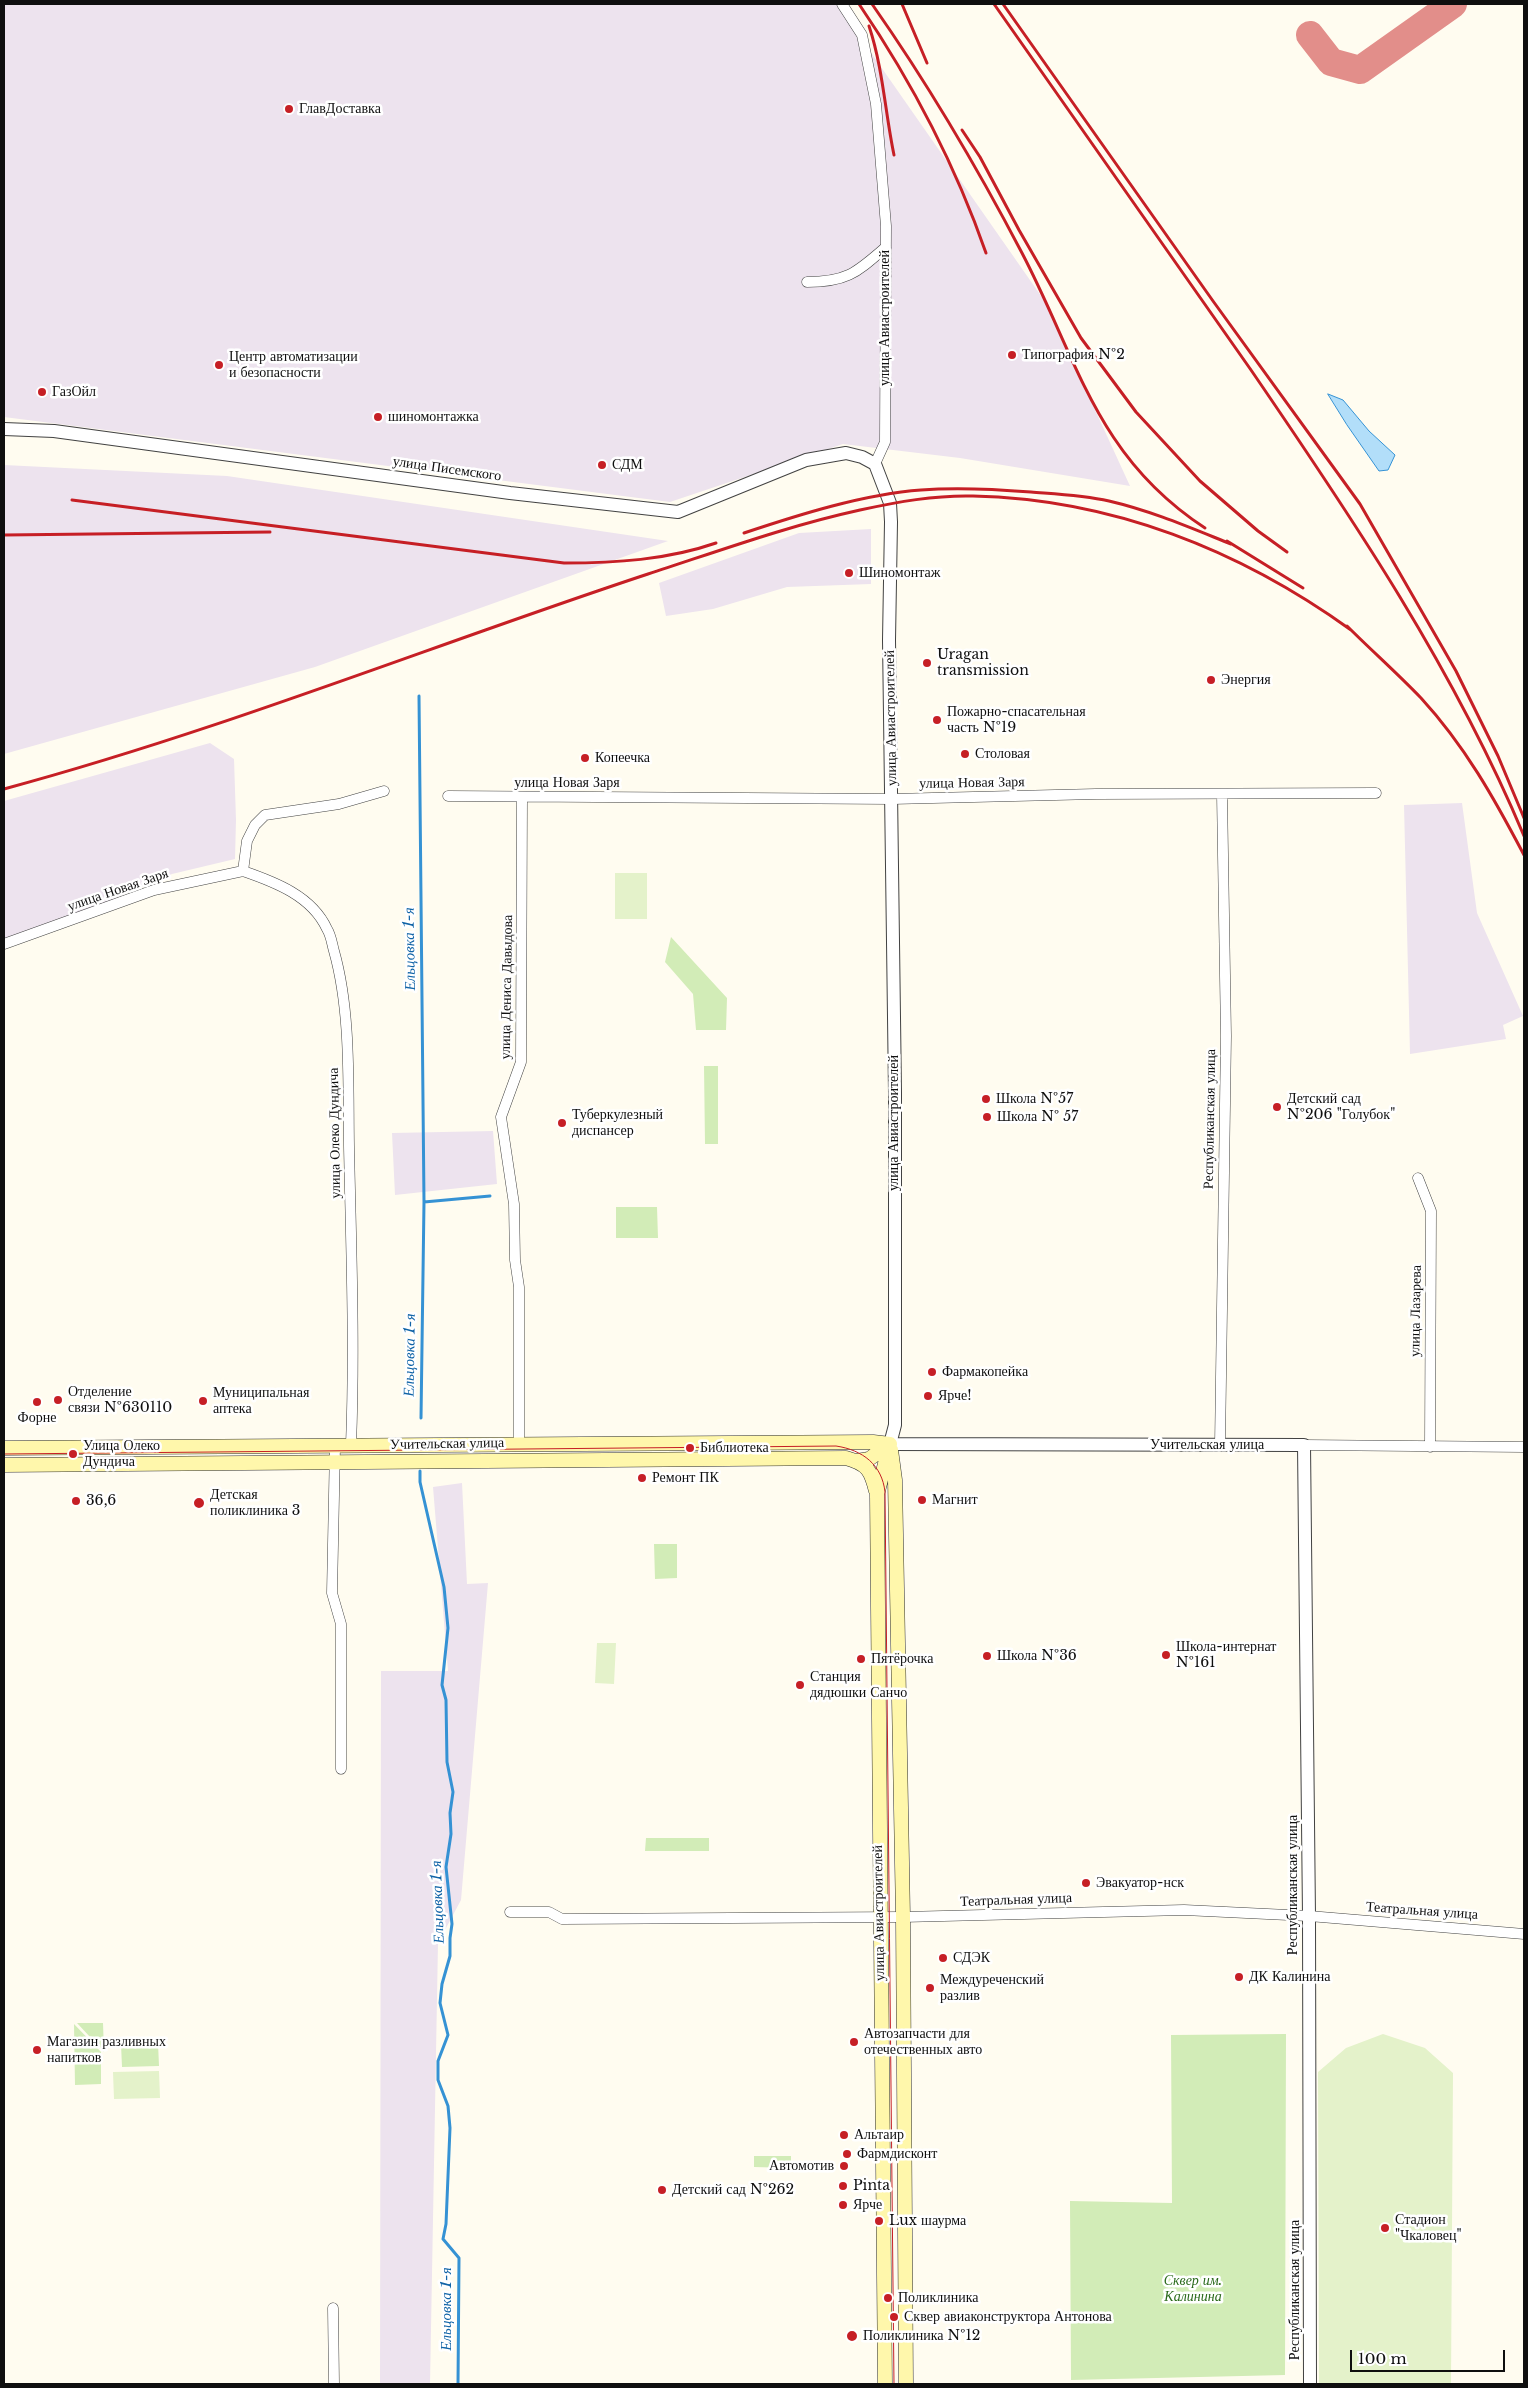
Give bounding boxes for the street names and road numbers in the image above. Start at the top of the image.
street label: улица Авиастроителей [877,250,893,386]
street label: улица Писемского [392,453,502,485]
street label: улица Авиастроителей [881,650,901,786]
street label: улица Новая Заря [919,774,1025,792]
street label: улица Новая Заря [514,775,620,791]
street label: улица Новая Заря [65,865,171,915]
street label: улица Дениса Давыдова [497,915,517,1059]
street label: Республиканская улица [1200,1049,1220,1189]
street label: улица Авиастроителей [886,1055,902,1191]
street label: улица Олеко Дундича [325,1067,345,1199]
street label: улица Лазарева [1407,1265,1425,1357]
street label: Учительская улица [390,1435,504,1453]
street label: Учительская улица [1150,1437,1264,1453]
street label: Республиканская улица [1285,1815,1301,1955]
street label: улица Авиастроителей [869,1845,889,1981]
street label: Театральная улица [960,1890,1072,1910]
street label: Театральная улица [1366,1899,1478,1923]
street label: Республиканская улица [1287,2220,1303,2360]

